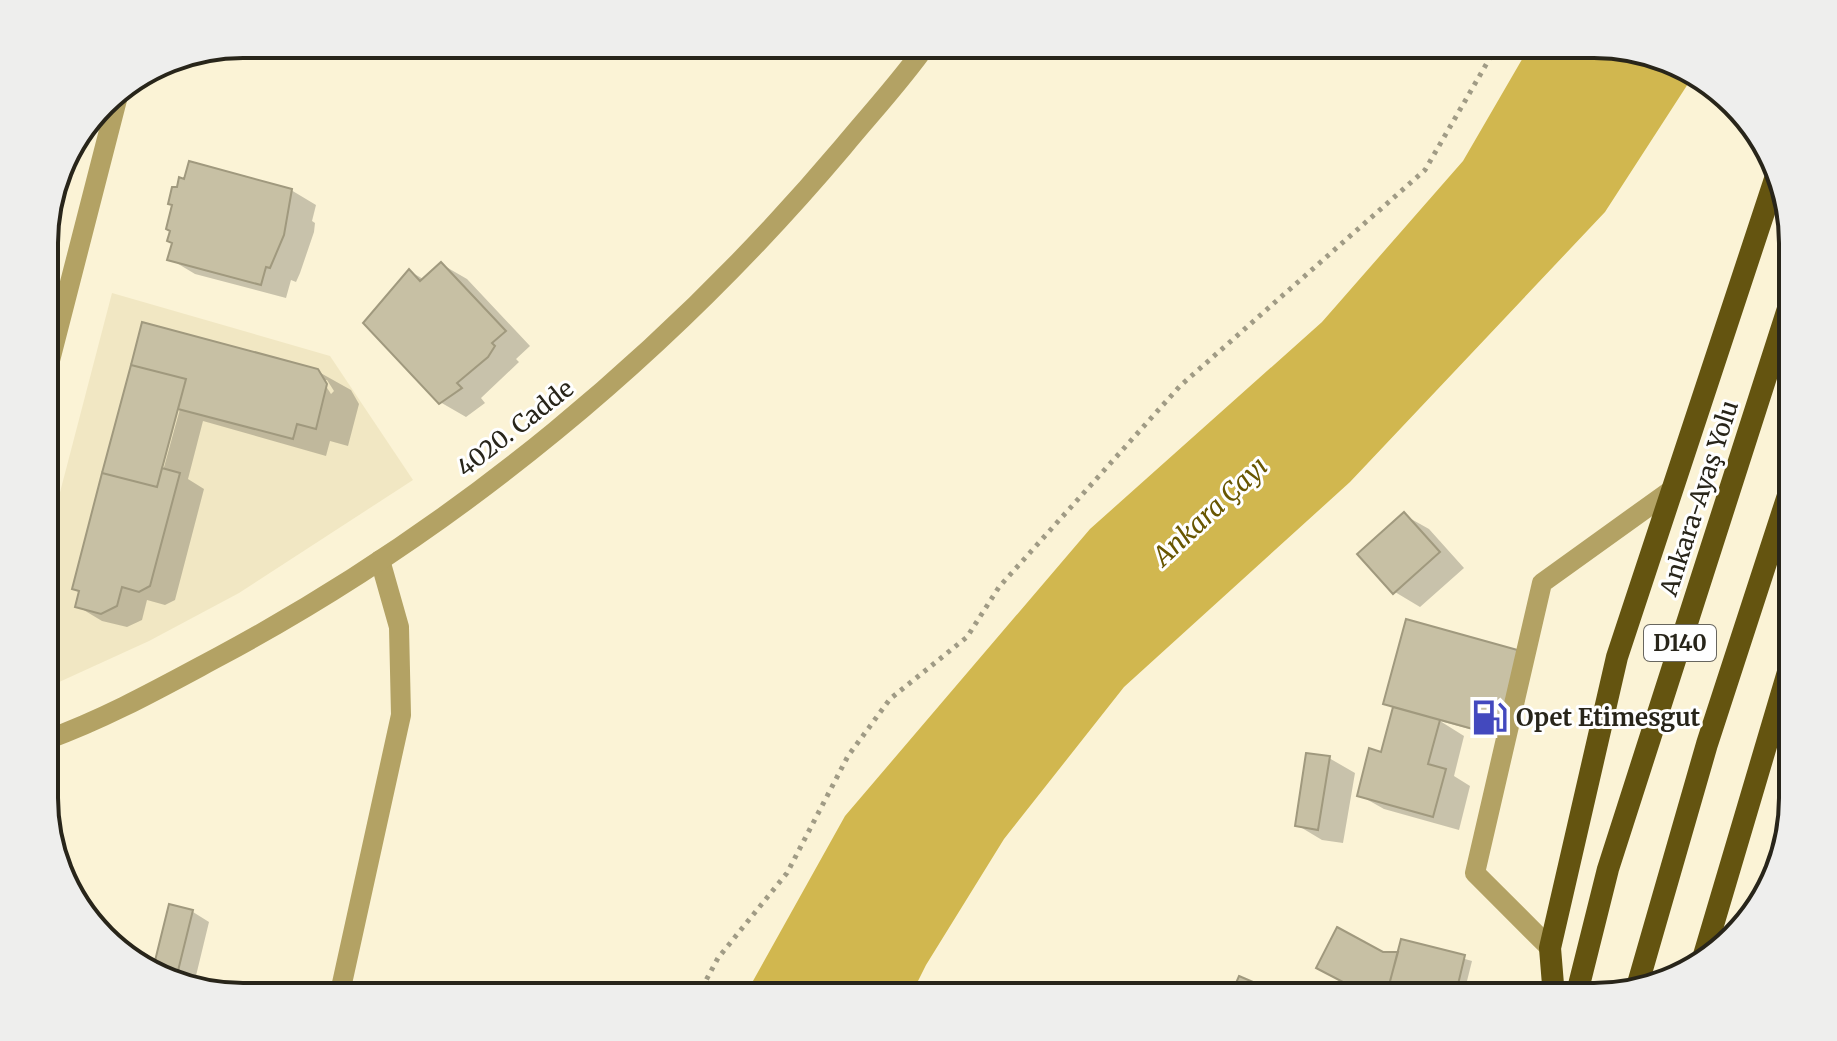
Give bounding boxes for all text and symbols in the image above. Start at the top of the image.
street label: 4020. Cadde [450,373,580,483]
street label: Ankara-Ayaş Yolu [1652,396,1745,601]
water label: Ankara Çayı [1144,450,1274,574]
road number: D140 [1644,625,1716,661]
fuel station icon: Opet Etimesgut [1471,698,1509,736]
place label: Opet Etimesgut [1516,702,1700,733]

